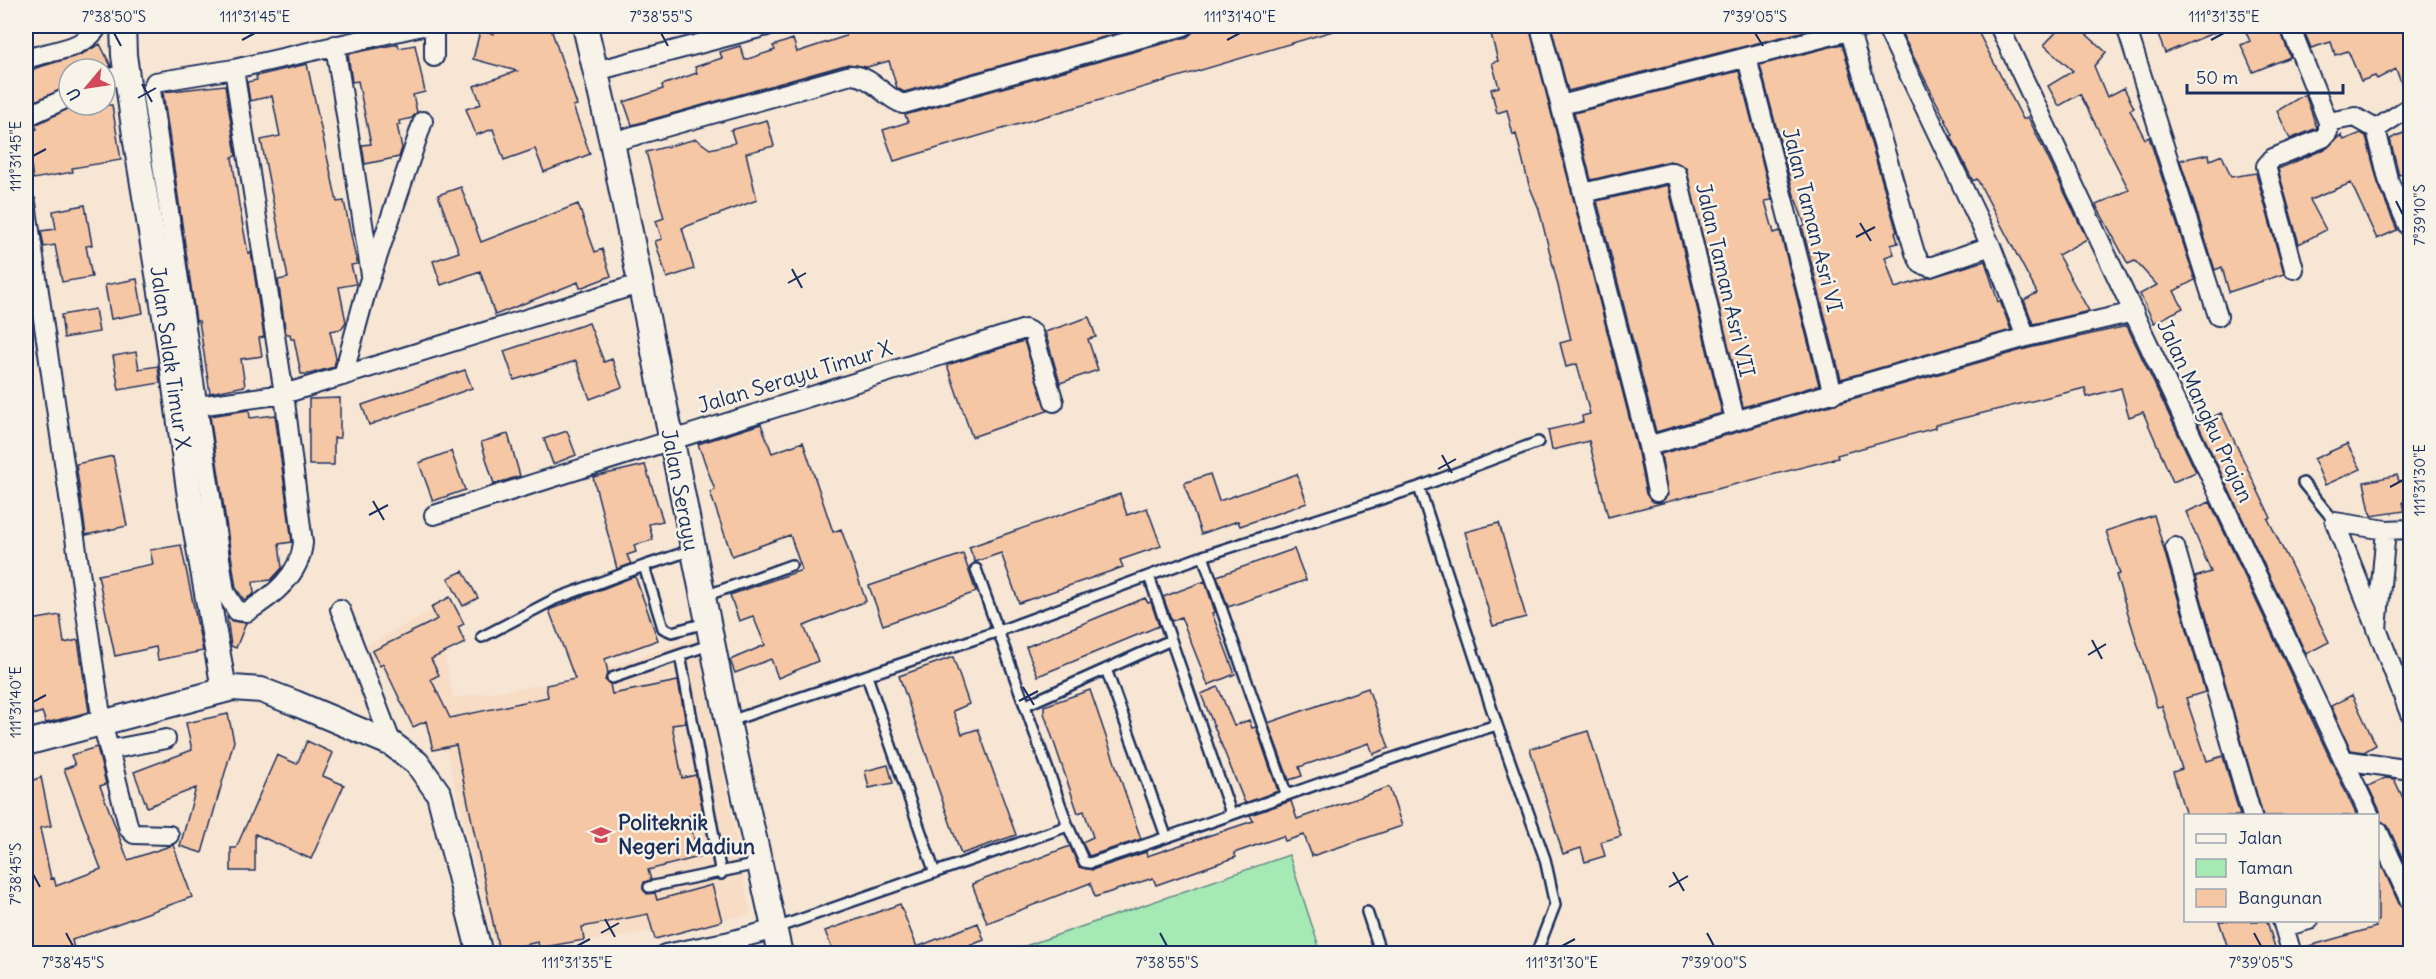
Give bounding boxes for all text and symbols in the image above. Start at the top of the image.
text: 7°38'50"S [82,7,146,26]
text: 111°31'45"E [220,7,291,26]
text: 7°38'55"S [629,7,693,26]
text: 111°31'40"E [1204,7,1276,26]
text: 7°39'05"S [1723,7,1787,26]
text: 111°31'35"E [2188,7,2260,26]
north arrow [57,57,117,117]
scale bar [2187,57,2343,95]
text: 50 m [2196,66,2238,89]
text: U [62,85,85,104]
text: 111°31'45"E [6,120,25,191]
street label: Jalan Taman Asri VI [1776,125,1848,315]
street label: Jalan Taman Asri VII [1690,180,1761,380]
text: 7°39'10"S [2410,184,2429,246]
street label: Jalan Salak Timur X [144,264,197,452]
street label: Jalan Mangku Prajan [2151,315,2260,507]
street label: Jalan Serayu Timur X [694,334,895,419]
street label: Jalan Serayu [655,427,706,553]
text: 111°31'30"E [2410,444,2429,516]
text: 111°31'40"E [6,666,25,738]
place label: Politeknik Negeri Madiun [618,809,755,860]
legend [2184,814,2379,922]
school or university icon: Politeknik Negeri Madiun [589,823,613,847]
text: Jalan [2238,826,2282,849]
text: 7°38'45"S [6,843,25,905]
text: Taman [2238,856,2293,879]
text: Bangunan [2238,886,2322,909]
text: 7°38'45"S [42,953,104,972]
text: 111°31'35"E [541,953,613,972]
text: 7°38'55"S [1135,953,1199,972]
text: 111°31'30"E [1526,953,1598,972]
text: 7°39'00"S [1681,953,1747,972]
text: 7°39'05"S [2229,953,2293,972]

